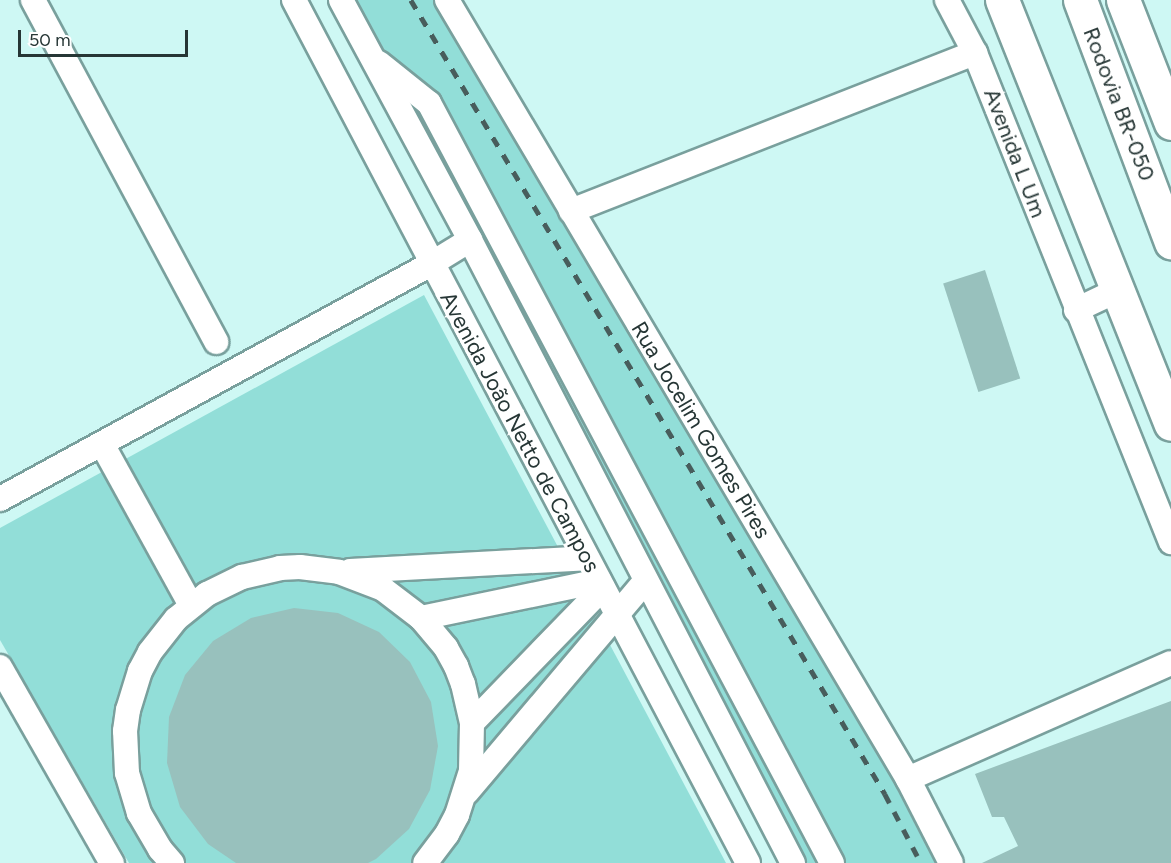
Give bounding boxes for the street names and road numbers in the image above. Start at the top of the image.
street label: Rodovia BR-050 [1078,23,1160,185]
street label: Avenida L Um [978,85,1052,221]
street label: Avenida João Netto de Campos [435,287,605,577]
street label: Rua Jocelim Gomes Pires [626,317,776,543]

